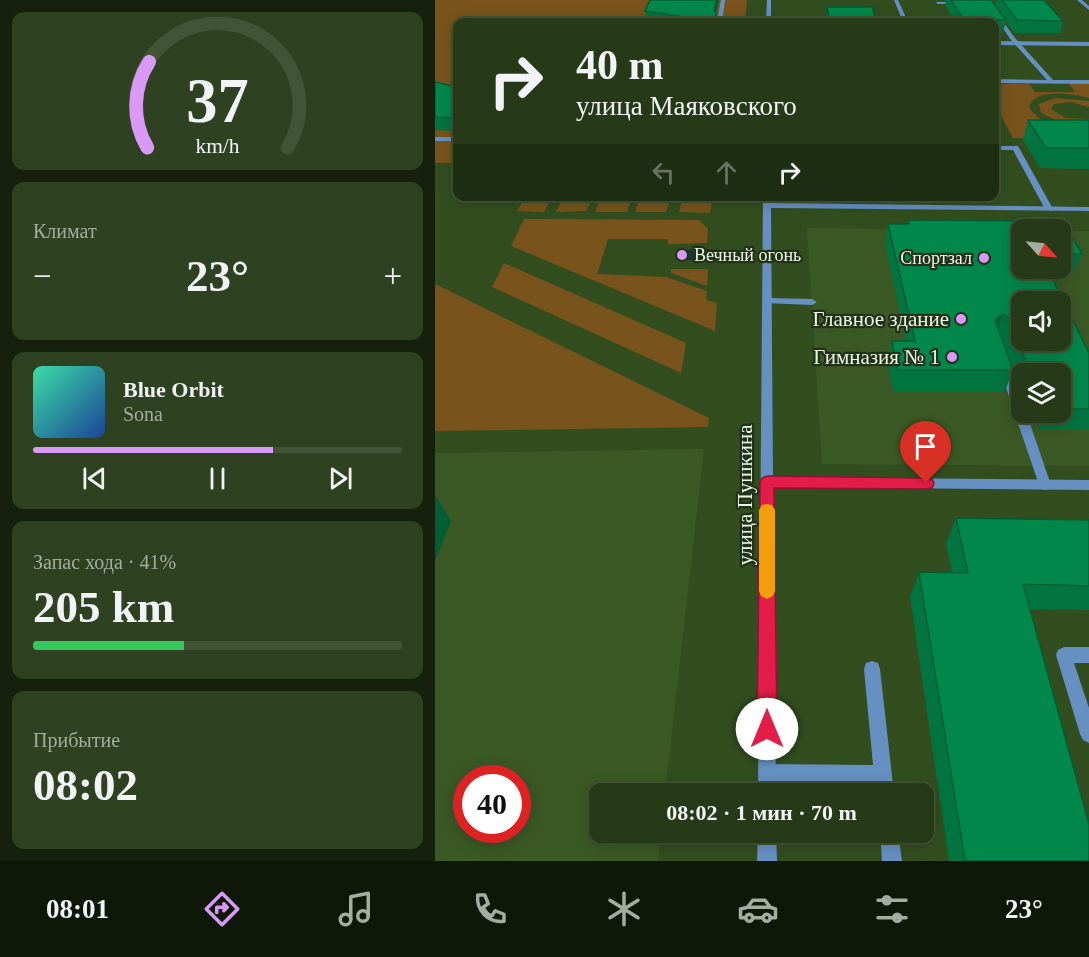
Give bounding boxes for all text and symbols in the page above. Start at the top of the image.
icon: right [477,42,555,120]
text: 40 m [576,42,664,88]
text: 37 [186,66,249,135]
text: улица Маяковского [576,91,797,121]
text: km/h [195,134,240,158]
icon: left [647,156,680,189]
icon: ahead [710,156,743,189]
icon: right [773,156,806,189]
north arrow [1011,219,1071,279]
map controls [1011,219,1071,423]
text: Климат [33,220,97,242]
place label: Вечный огонь [694,245,801,265]
marker: Вечный огонь [675,248,689,262]
place label: Спортзал [900,248,972,268]
text: 23° [186,251,249,301]
marker: Спортзал [977,251,991,265]
text: − [33,258,52,294]
text: + [383,258,402,294]
button: sound [1011,291,1071,351]
place label: Главное здание [812,307,949,331]
marker: Главное здание [954,312,968,326]
place label: Гимназия № 1 [813,345,940,369]
marker: Гимназия № 1 [945,350,959,364]
button: layers [1011,363,1071,423]
text: Blue Orbit [123,377,224,402]
text: Sona [123,403,163,425]
pin [900,421,951,483]
street label: улица Пушкина [733,424,757,565]
icon: arrive [909,430,942,463]
icon: previous [78,462,111,495]
icon: pause [201,462,234,495]
icon: next [324,462,357,495]
text: Запас хода · 41% [33,551,176,573]
text: 205 km [33,582,174,632]
position arrow [735,697,799,761]
text: Прибытие [33,729,120,751]
text: 08:02 [33,760,138,810]
speed limit sign: 40 [453,765,531,843]
text: 08:02 · 1 мин · 70 m [666,800,857,825]
icon: directions [201,888,243,930]
icon: music [335,888,377,930]
icon: phone [469,888,511,930]
icon: climate [603,888,645,930]
icon: car [737,888,779,930]
icon: filters [871,888,913,930]
text: 08:01 [46,894,109,924]
text: 23° [1005,894,1043,924]

